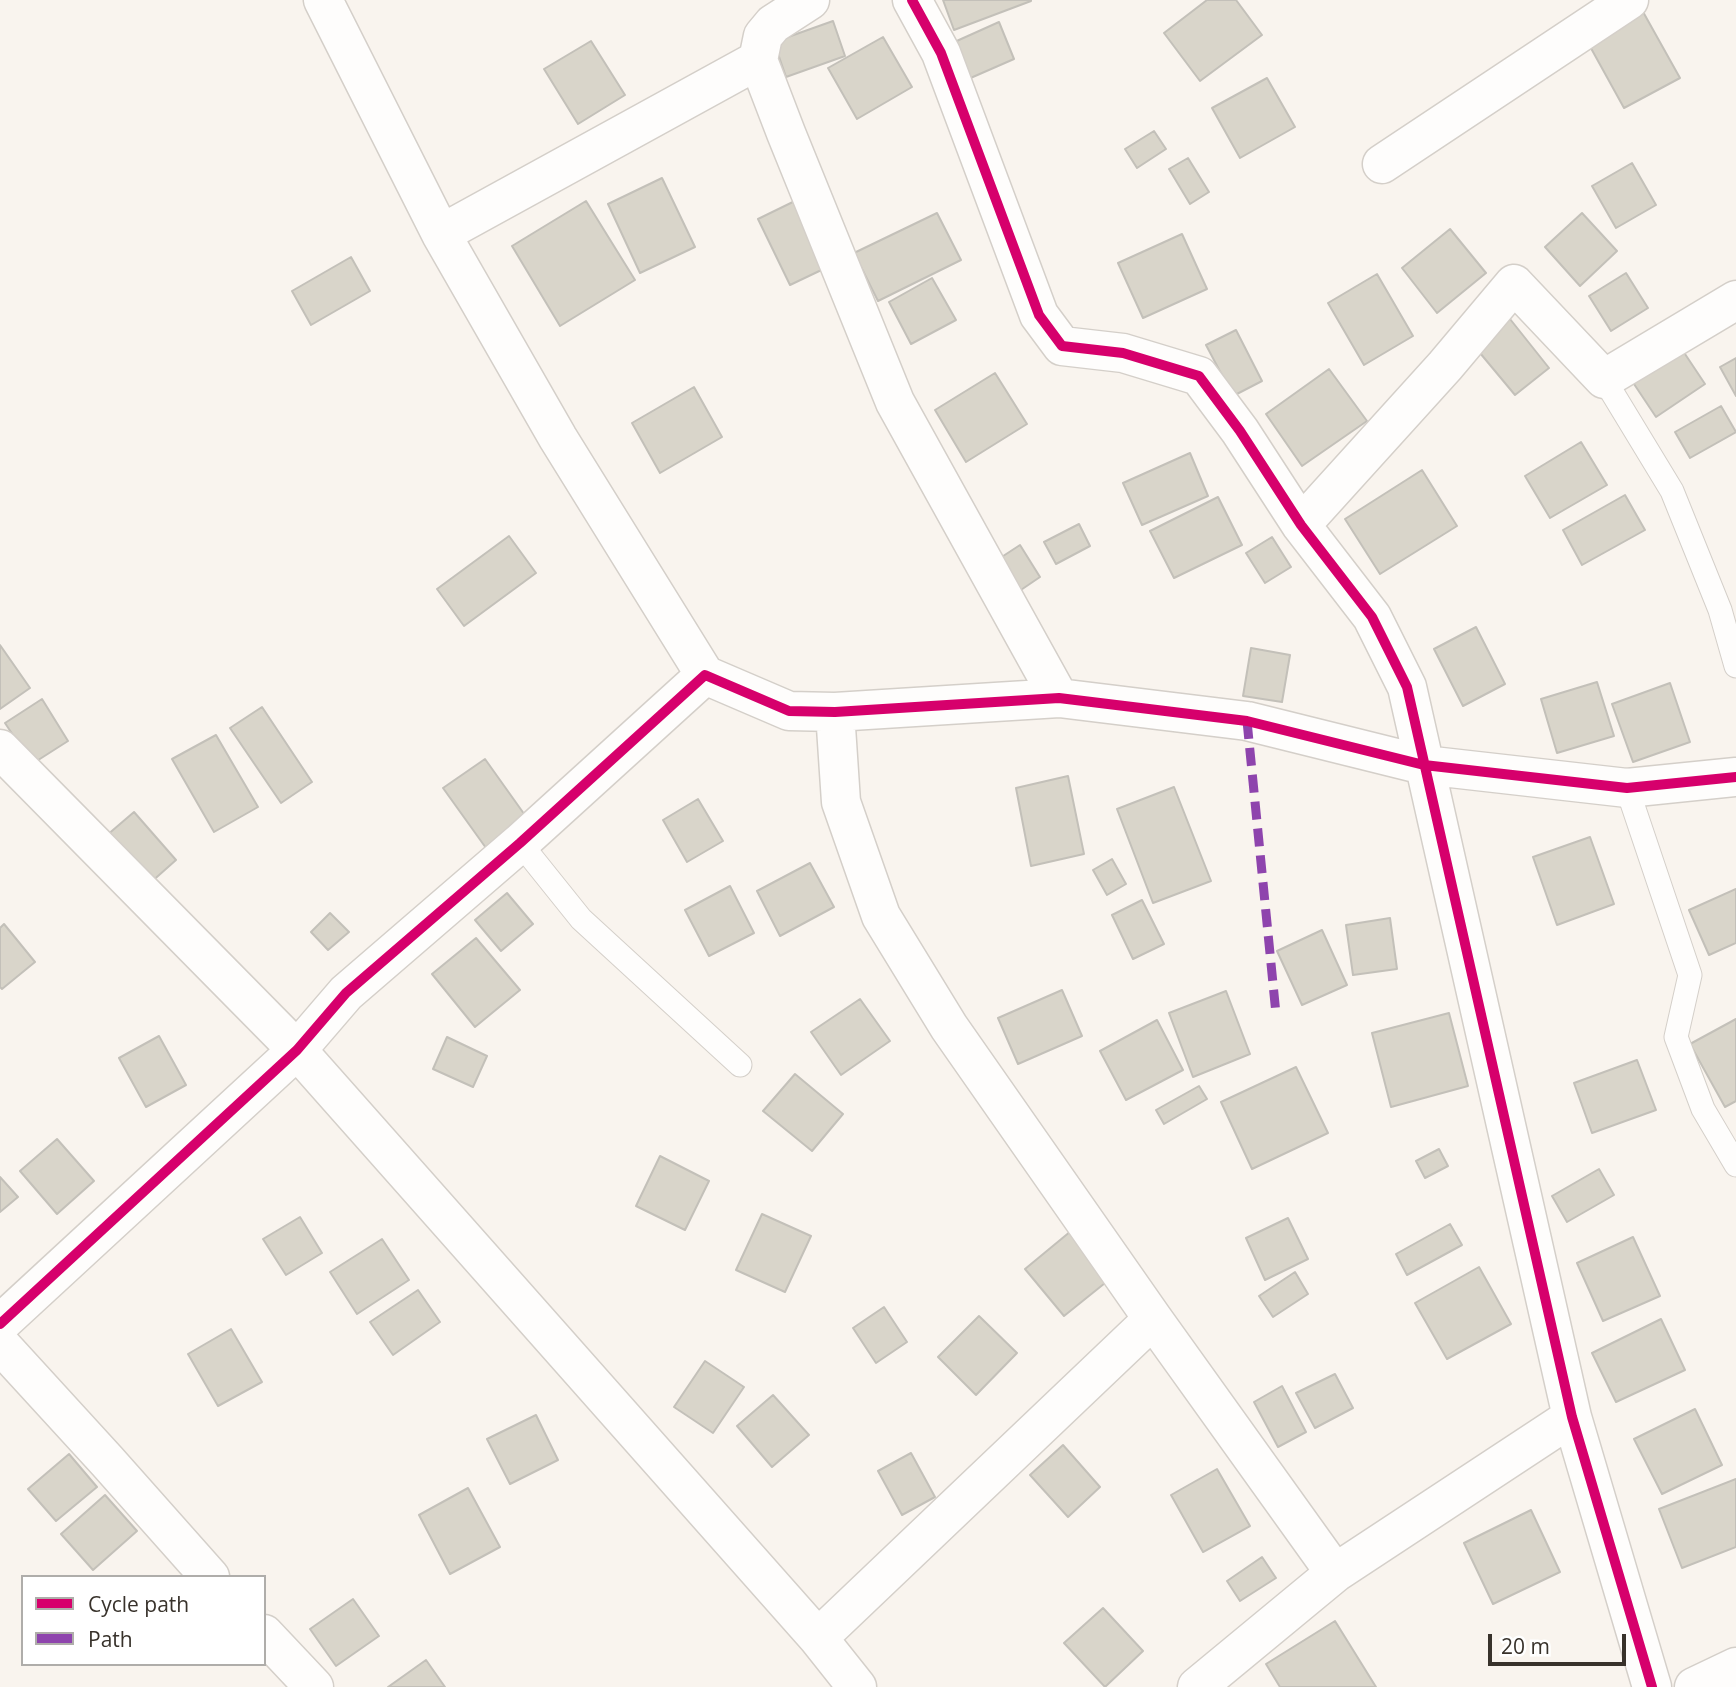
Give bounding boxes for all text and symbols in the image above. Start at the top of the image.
legend [21,1575,266,1666]
text: Cycle path [88,1590,189,1618]
scale bar [1491,1620,1629,1664]
text: Path [88,1625,133,1653]
text: 20 m [1501,1632,1550,1660]

